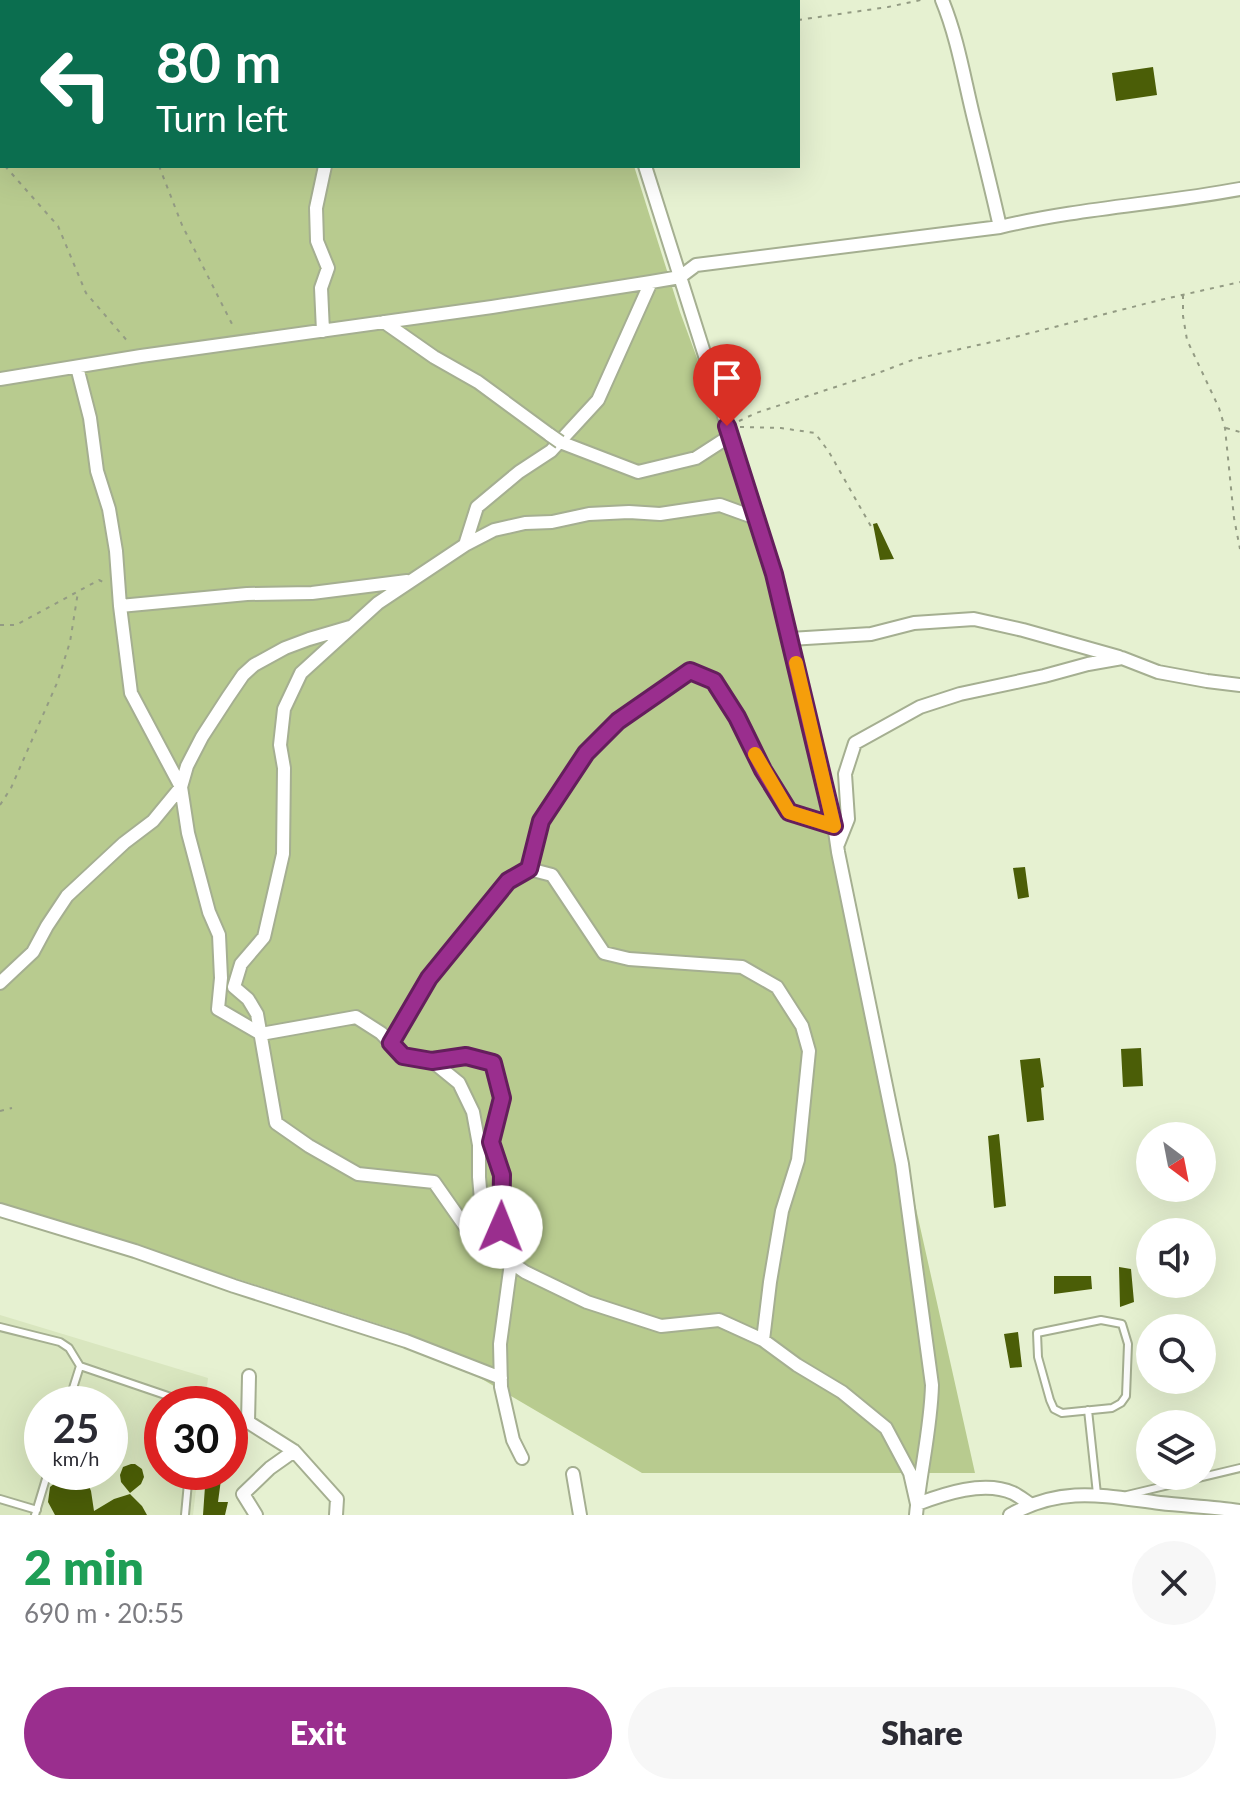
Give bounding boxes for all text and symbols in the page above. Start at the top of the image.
text: 80 m [156,28,281,95]
icon: left [24,32,128,136]
text: Turn left [156,96,288,140]
pin [693,344,761,426]
icon: arrive [705,356,749,400]
north arrow [1136,1122,1216,1202]
map controls [1136,1122,1216,1490]
position arrow [459,1185,543,1269]
button: sound [1136,1218,1216,1298]
button: search [1136,1314,1216,1394]
speed limit sign: 30 [144,1386,248,1490]
text: 25 [53,1404,99,1452]
button: layers [1136,1410,1216,1490]
text: km/h [53,1446,99,1470]
text: 2 min [24,1538,144,1595]
button: close [1132,1541,1216,1625]
text: 690 m · 20:55 [24,1597,184,1629]
button: Exit [24,1687,612,1779]
button: Share [628,1687,1216,1779]

